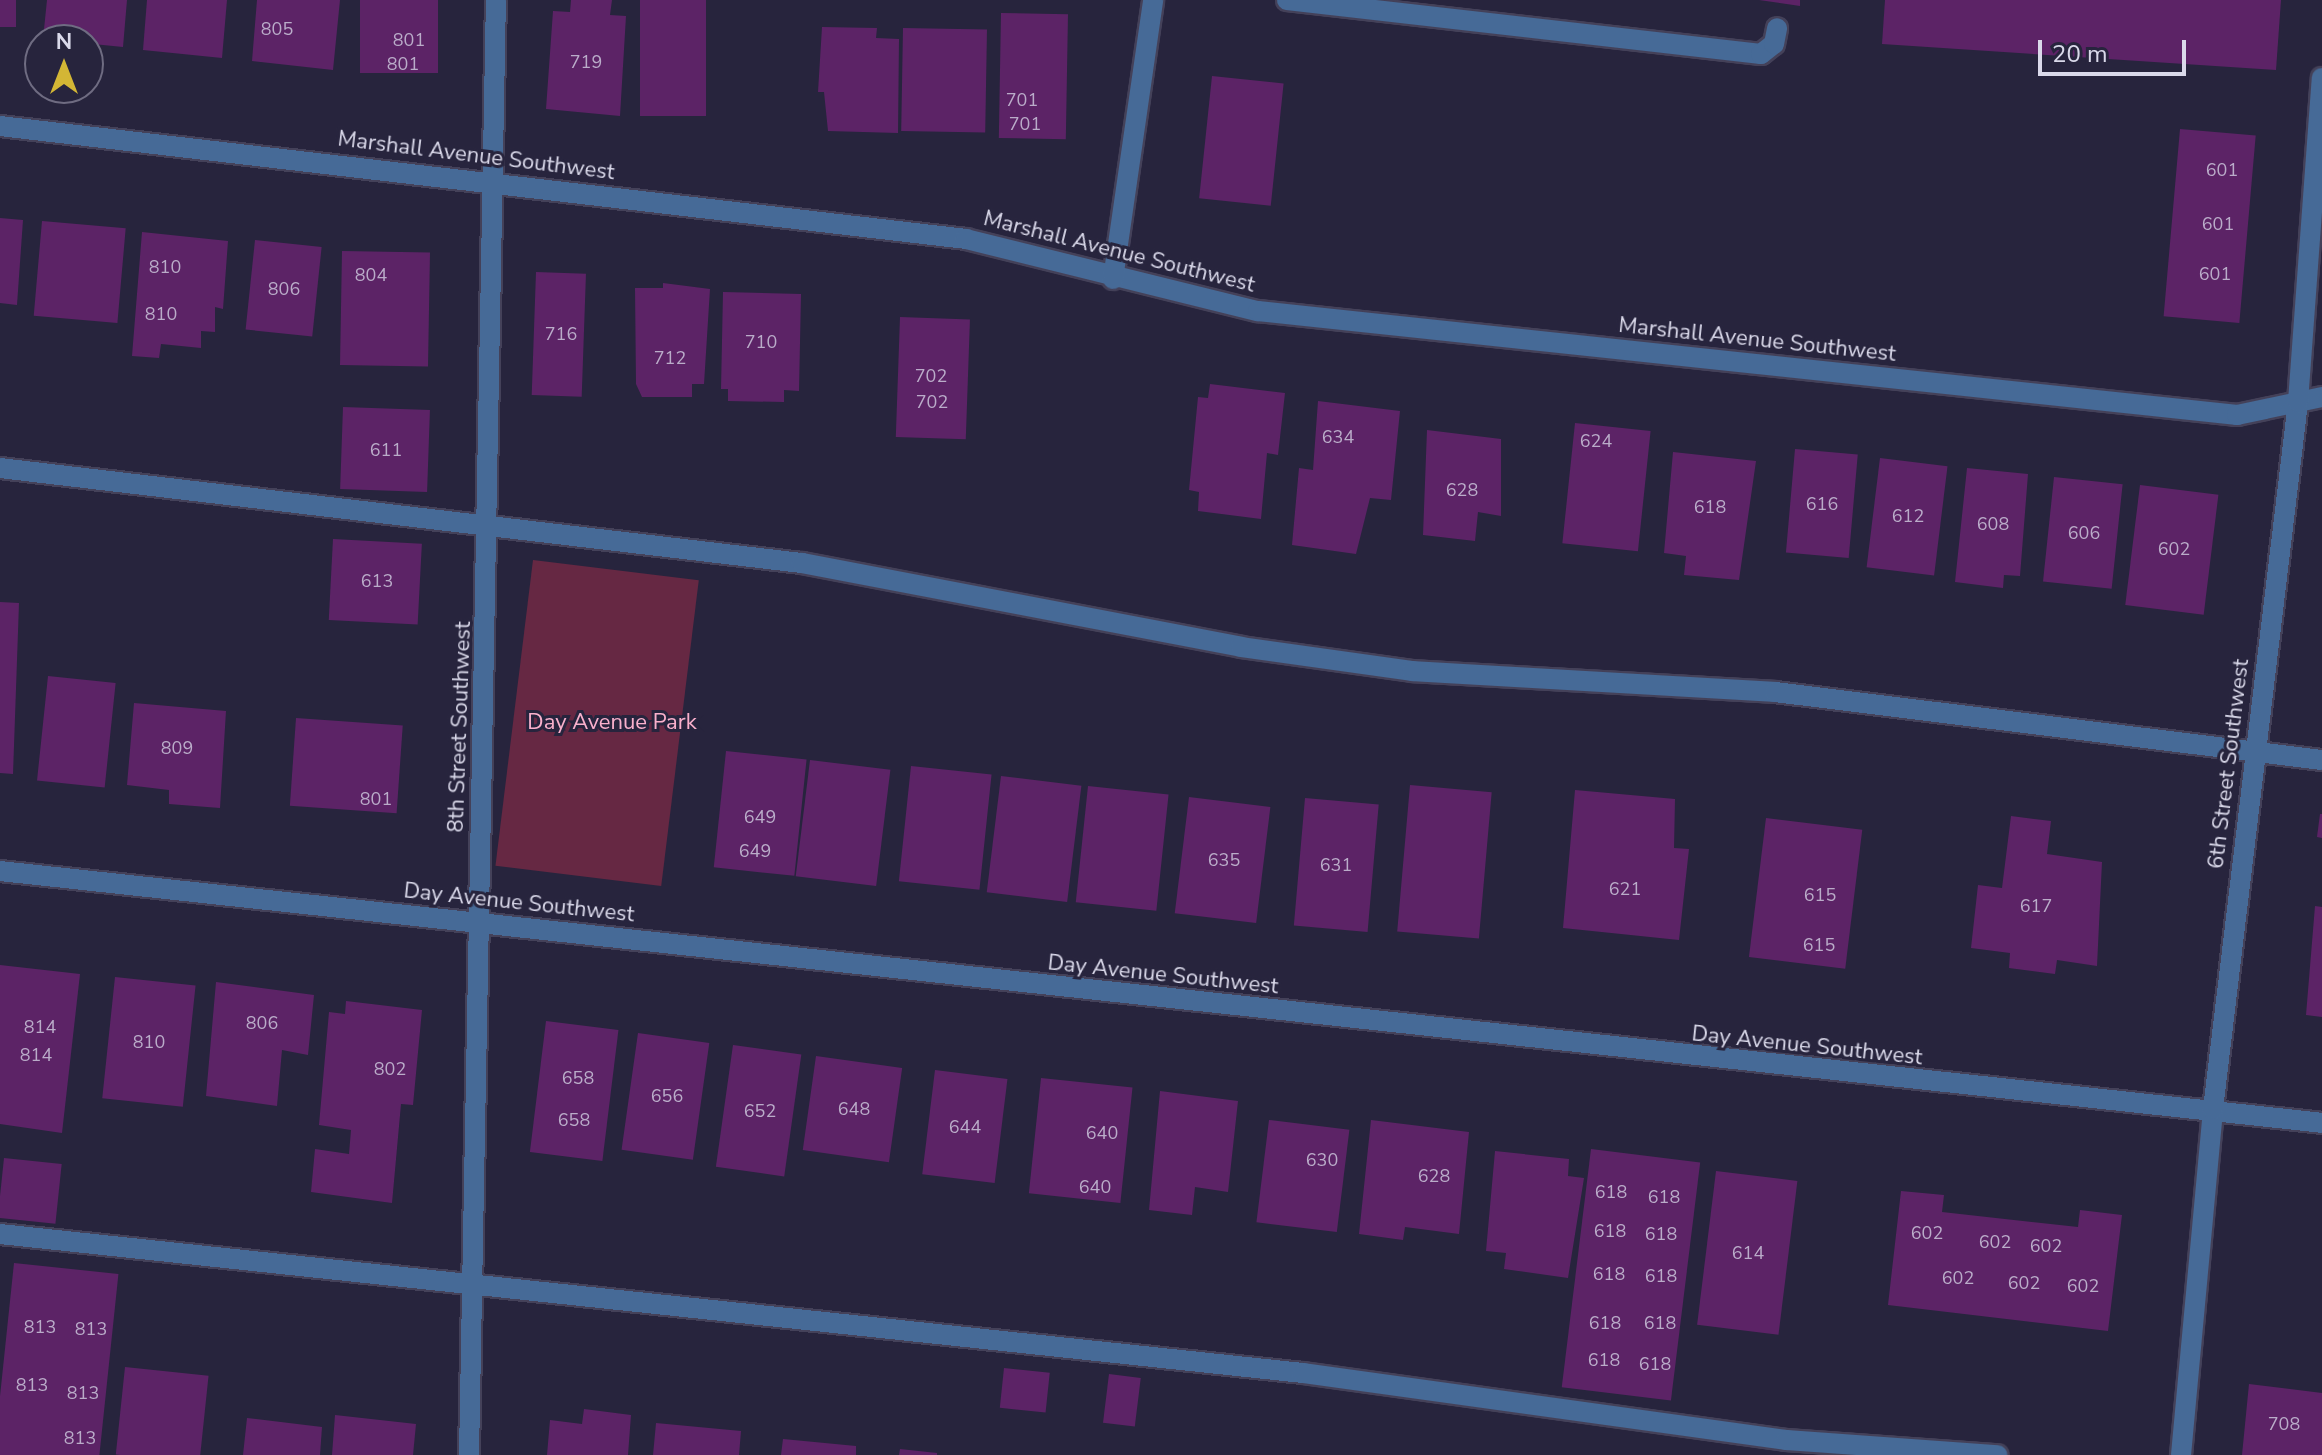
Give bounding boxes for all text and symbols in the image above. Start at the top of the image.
house number: 805 [261,18,293,40]
north arrow [24,24,104,104]
scale bar [2042,24,2190,74]
text: N [56,27,72,57]
house number: 801 [393,29,425,51]
text: 20 m [2052,38,2108,70]
house number: 719 [570,51,602,73]
house number: 801 [387,53,419,75]
house number: 701 [1006,89,1038,111]
house number: 701 [1009,113,1041,135]
street label: Marshall Avenue Southwest [336,126,616,186]
house number: 601 [2206,159,2238,181]
street label: Marshall Avenue Southwest [981,205,1257,299]
house number: 601 [2202,213,2234,235]
house number: 810 [149,256,181,278]
house number: 601 [2199,263,2231,285]
house number: 804 [355,264,387,286]
house number: 806 [268,278,300,300]
house number: 810 [145,303,177,325]
street label: Marshall Avenue Southwest [1617,312,1897,368]
house number: 716 [545,323,577,345]
house number: 710 [745,331,777,353]
house number: 712 [654,347,686,369]
house number: 702 [915,365,947,387]
house number: 702 [916,391,948,413]
house number: 634 [1322,426,1354,448]
house number: 624 [1580,430,1612,452]
house number: 611 [370,439,402,461]
house number: 628 [1446,479,1478,501]
house number: 616 [1806,493,1838,515]
house number: 618 [1694,496,1726,518]
house number: 612 [1892,505,1924,527]
house number: 608 [1977,513,2009,535]
house number: 606 [2068,522,2100,544]
house number: 602 [2158,538,2190,560]
house number: 613 [361,570,393,592]
street label: 8th Street Southwest [443,621,477,833]
street label: 6th Street Southwest [2203,658,2255,870]
park label: Day Avenue Park [527,710,697,736]
house number: 809 [161,737,193,759]
house number: 801 [360,788,392,810]
house number: 649 [744,806,776,828]
house number: 649 [739,840,771,862]
house number: 635 [1208,849,1240,871]
house number: 631 [1320,854,1352,876]
street label: Day Avenue Southwest [402,878,636,928]
house number: 621 [1609,878,1641,900]
house number: 615 [1804,884,1836,906]
house number: 617 [2020,895,2052,917]
house number: 615 [1803,934,1835,956]
street label: Day Avenue Southwest [1046,950,1280,1000]
house number: 806 [246,1012,278,1034]
house number: 814 [24,1016,56,1038]
street label: Day Avenue Southwest [1690,1021,1924,1071]
house number: 810 [133,1031,165,1053]
house number: 814 [20,1044,52,1066]
house number: 802 [374,1058,406,1080]
house number: 658 [562,1067,594,1089]
house number: 656 [651,1085,683,1107]
house number: 648 [838,1098,870,1120]
house number: 652 [744,1100,776,1122]
house number: 658 [558,1109,590,1131]
house number: 644 [949,1116,981,1138]
house number: 640 [1086,1122,1118,1144]
house number: 630 [1306,1149,1338,1171]
house number: 628 [1418,1165,1450,1187]
house number: 640 [1079,1176,1111,1198]
house number: 618 [1595,1181,1627,1203]
house number: 618 [1648,1186,1680,1208]
house number: 618 [1594,1220,1626,1242]
house number: 602 [1911,1222,1943,1244]
house number: 618 [1645,1223,1677,1245]
house number: 602 [1979,1231,2011,1253]
house number: 602 [2030,1235,2062,1257]
house number: 614 [1732,1242,1764,1264]
house number: 618 [1593,1263,1625,1285]
house number: 618 [1645,1265,1677,1287]
house number: 602 [1942,1267,1974,1289]
house number: 602 [2008,1272,2040,1294]
house number: 602 [2067,1275,2099,1297]
house number: 618 [1589,1312,1621,1334]
house number: 618 [1644,1312,1676,1334]
house number: 813 [24,1316,56,1338]
house number: 813 [75,1318,107,1340]
house number: 618 [1588,1349,1620,1371]
house number: 618 [1639,1353,1671,1375]
house number: 813 [16,1374,48,1396]
house number: 813 [67,1382,99,1404]
house number: 708 [2268,1413,2300,1435]
house number: 813 [64,1427,96,1449]

